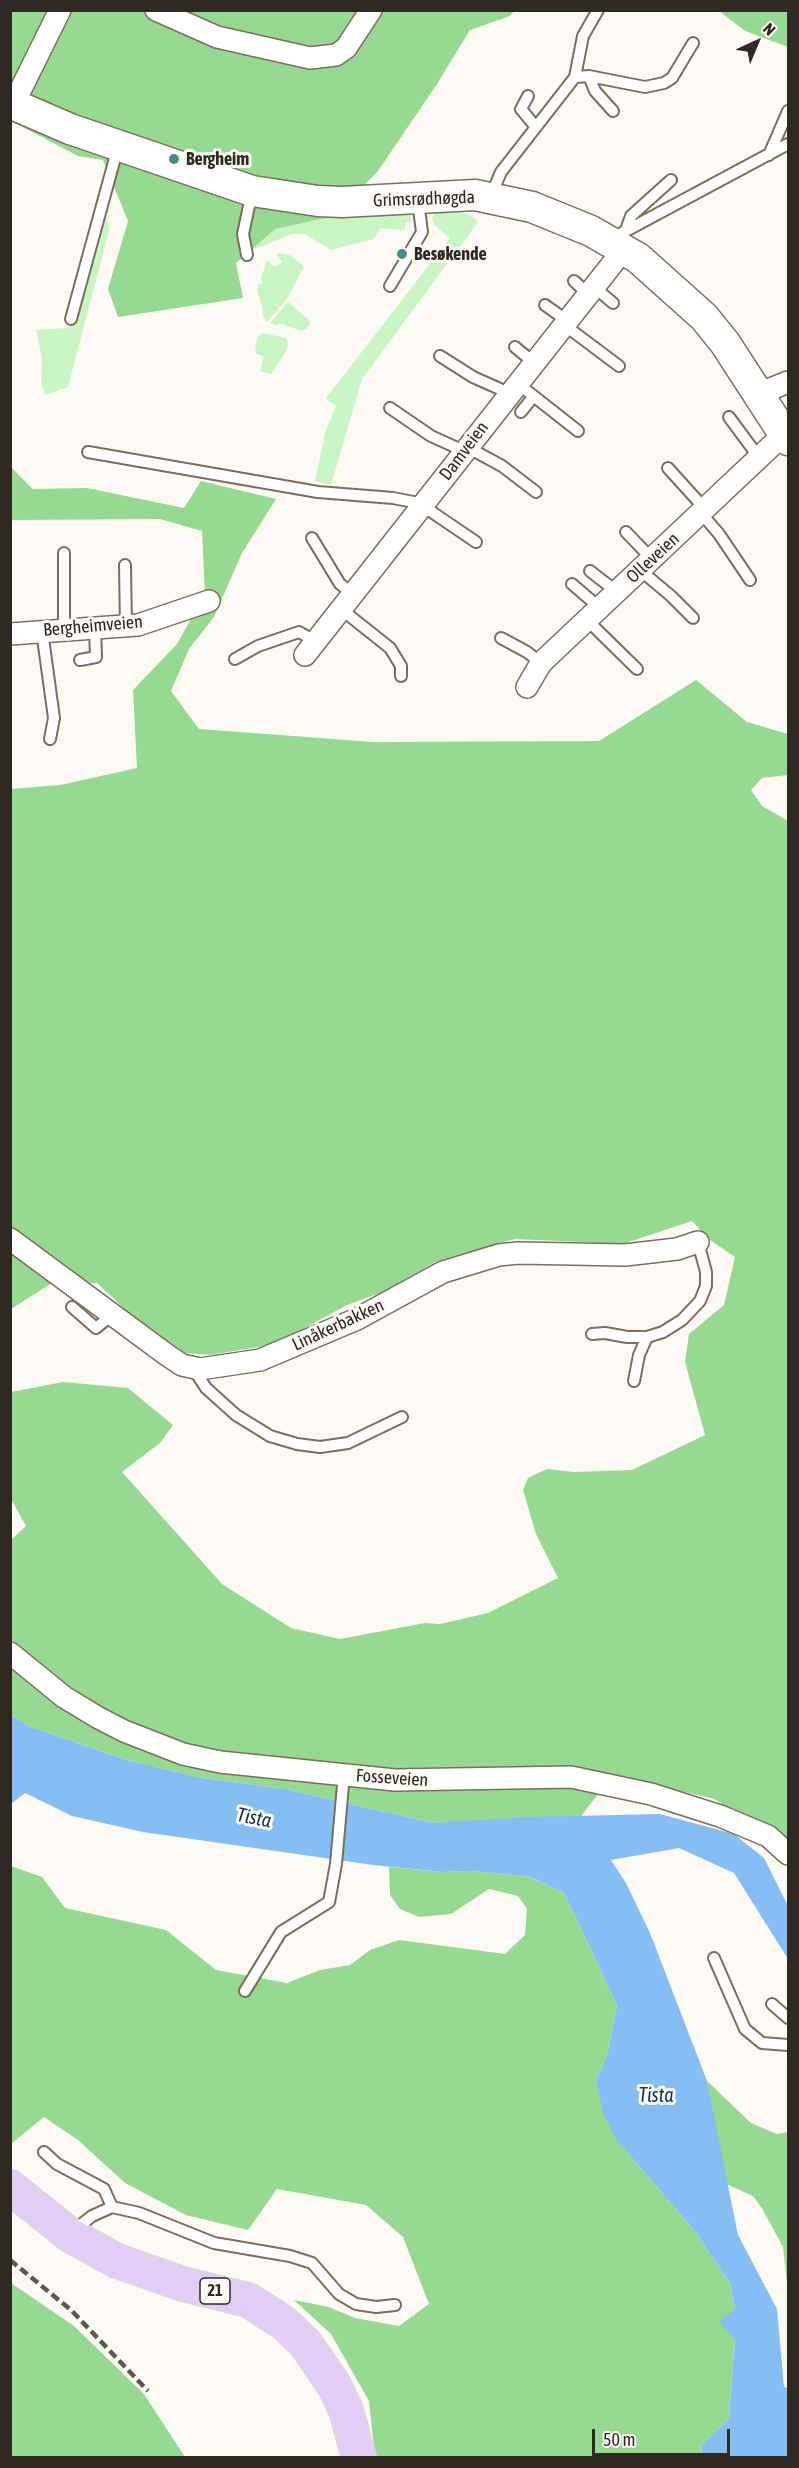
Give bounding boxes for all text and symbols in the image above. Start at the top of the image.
north arrow [727,12,787,72]
text: N [760,19,779,39]
place label: Bergheim [186,148,249,170]
marker: Bergheim [167,152,181,166]
street label: Grimsrødhøgda [373,186,475,212]
place label: Besøkende [414,243,487,265]
marker: Besøkende [395,247,409,261]
street label: Damveien [435,417,493,485]
street label: Olleveien [622,528,684,588]
street label: Bergheimveien [42,611,144,641]
street label: Linåkerbakken [289,1294,387,1356]
street label: Fosseveien [355,1765,429,1791]
water label: Tista [235,1803,273,1833]
water label: Tista [639,2084,673,2108]
road number: 21 [200,2278,230,2304]
scale bar [595,2417,733,2455]
text: 50 m [603,2429,635,2450]

